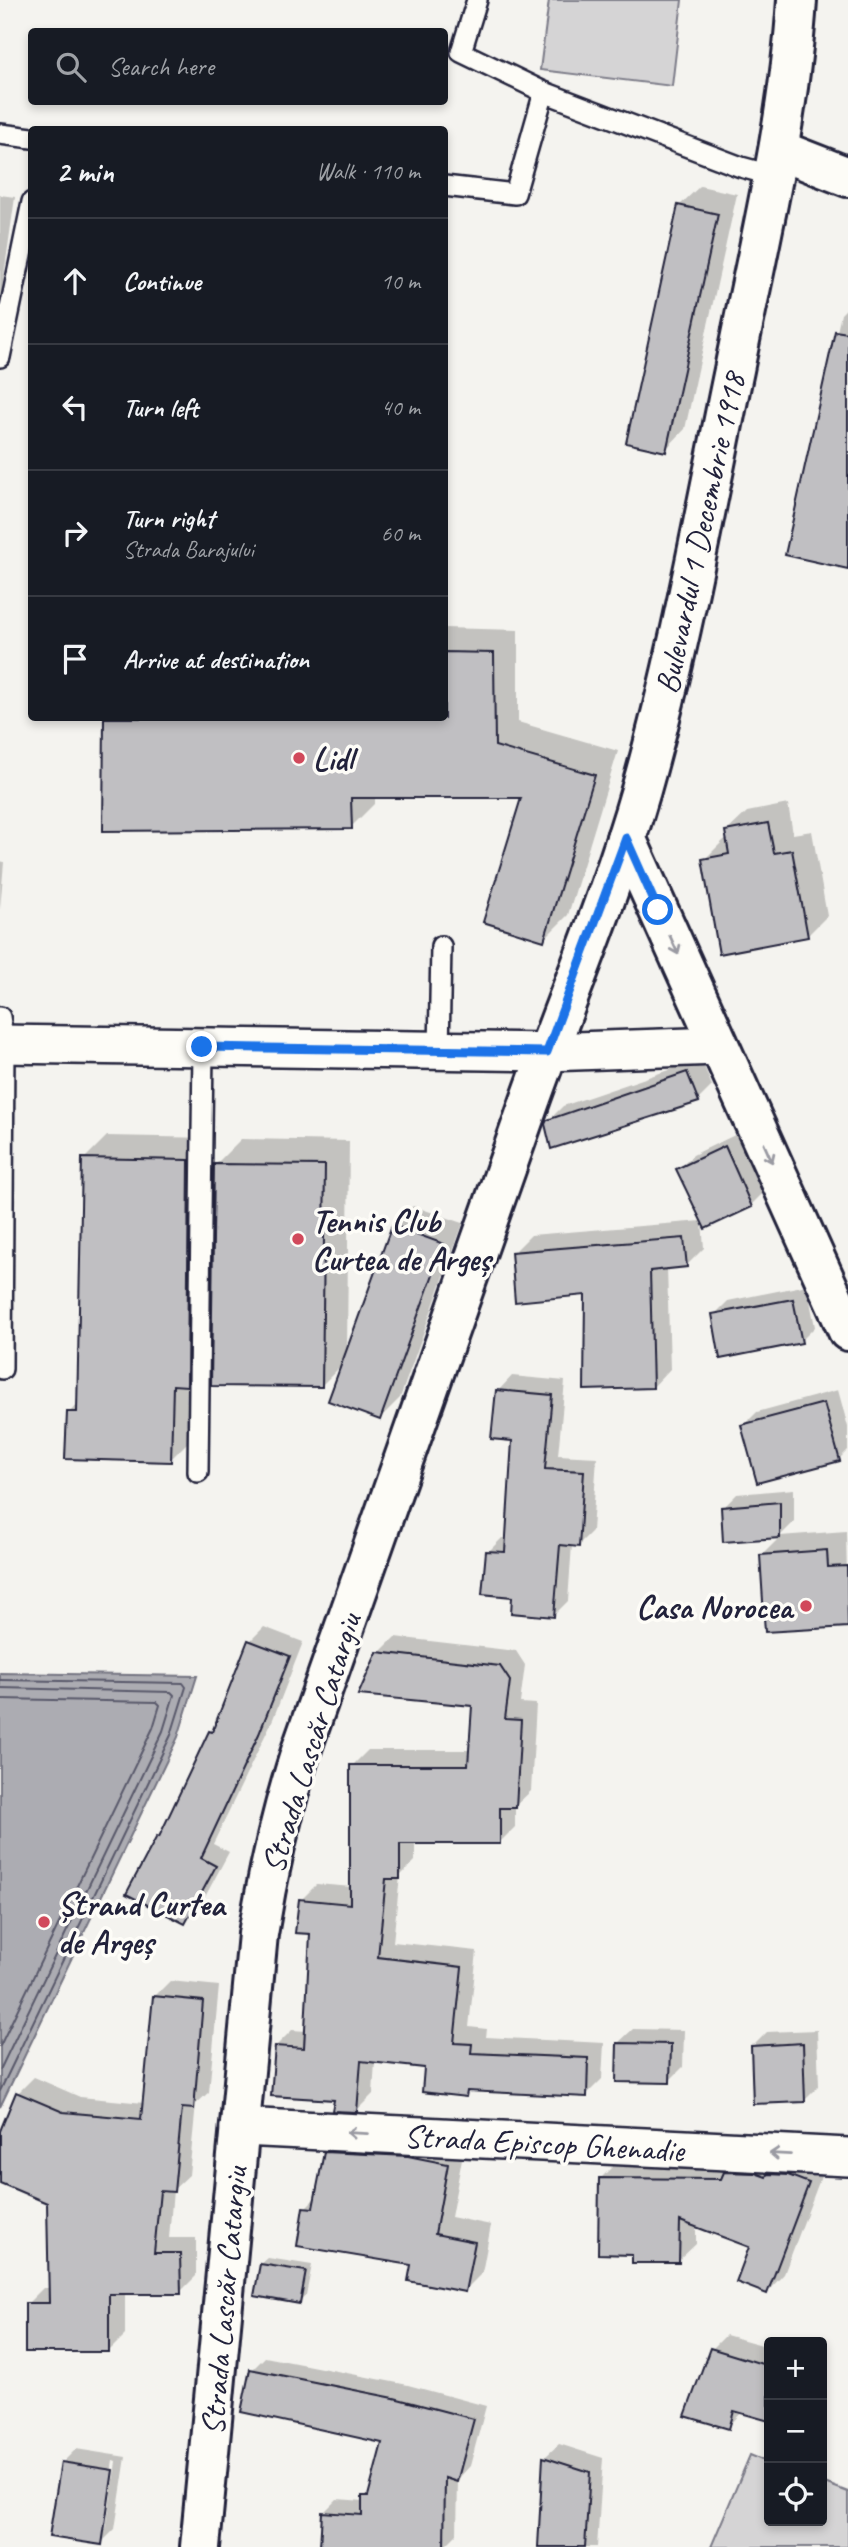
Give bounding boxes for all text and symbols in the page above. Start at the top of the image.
search box [28,28,448,105]
icon: search [52,48,90,86]
text: Search here [108,50,214,83]
text: 2 min [56,153,113,191]
text: Walk · 110 m [316,157,420,186]
icon: ahead [56,262,94,300]
text: Continue [123,265,201,298]
text: 10 m [381,267,420,296]
street label: Bulevardul 1 Decembrie 1918 [645,366,755,697]
icon: left [56,388,94,426]
text: Turn left [123,391,198,424]
text: 40 m [381,393,420,422]
text: Turn right [123,502,214,535]
icon: right [56,514,94,552]
text: 60 m [381,519,420,548]
text: Strada Barajului [123,535,254,564]
icon: arrive [56,640,94,678]
text: Arrive at destination [123,643,309,676]
place label: Lidl [313,738,359,780]
marker: Lidl [291,750,307,766]
route start [642,894,673,925]
one-way arrow [668,934,681,955]
route end [186,1031,217,1062]
one-way arrow [762,1141,775,1163]
place label: Tennis Club Curtea de Argeș [312,1200,494,1280]
marker: Tennis Club Curtea de Argeș [290,1231,306,1247]
place label: Casa Norocea [636,1586,795,1628]
marker: Casa Norocea [798,1598,814,1614]
street label: Strada Lascăr Catargiu [252,1607,371,1878]
place label: Ștrand Curtea de Argeș [58,1883,227,1963]
marker: Ștrand Curtea de Argeș [36,1914,52,1930]
street label: Strada Episcop Ghenadie [403,2115,687,2171]
one-way arrow [346,2127,369,2140]
one-way arrow [769,2147,792,2160]
street label: Strada Lascăr Catargiu [191,2164,257,2437]
map controls [764,2337,827,2526]
button: + [764,2337,827,2400]
button: − [764,2400,827,2463]
button: locate [764,2463,827,2526]

